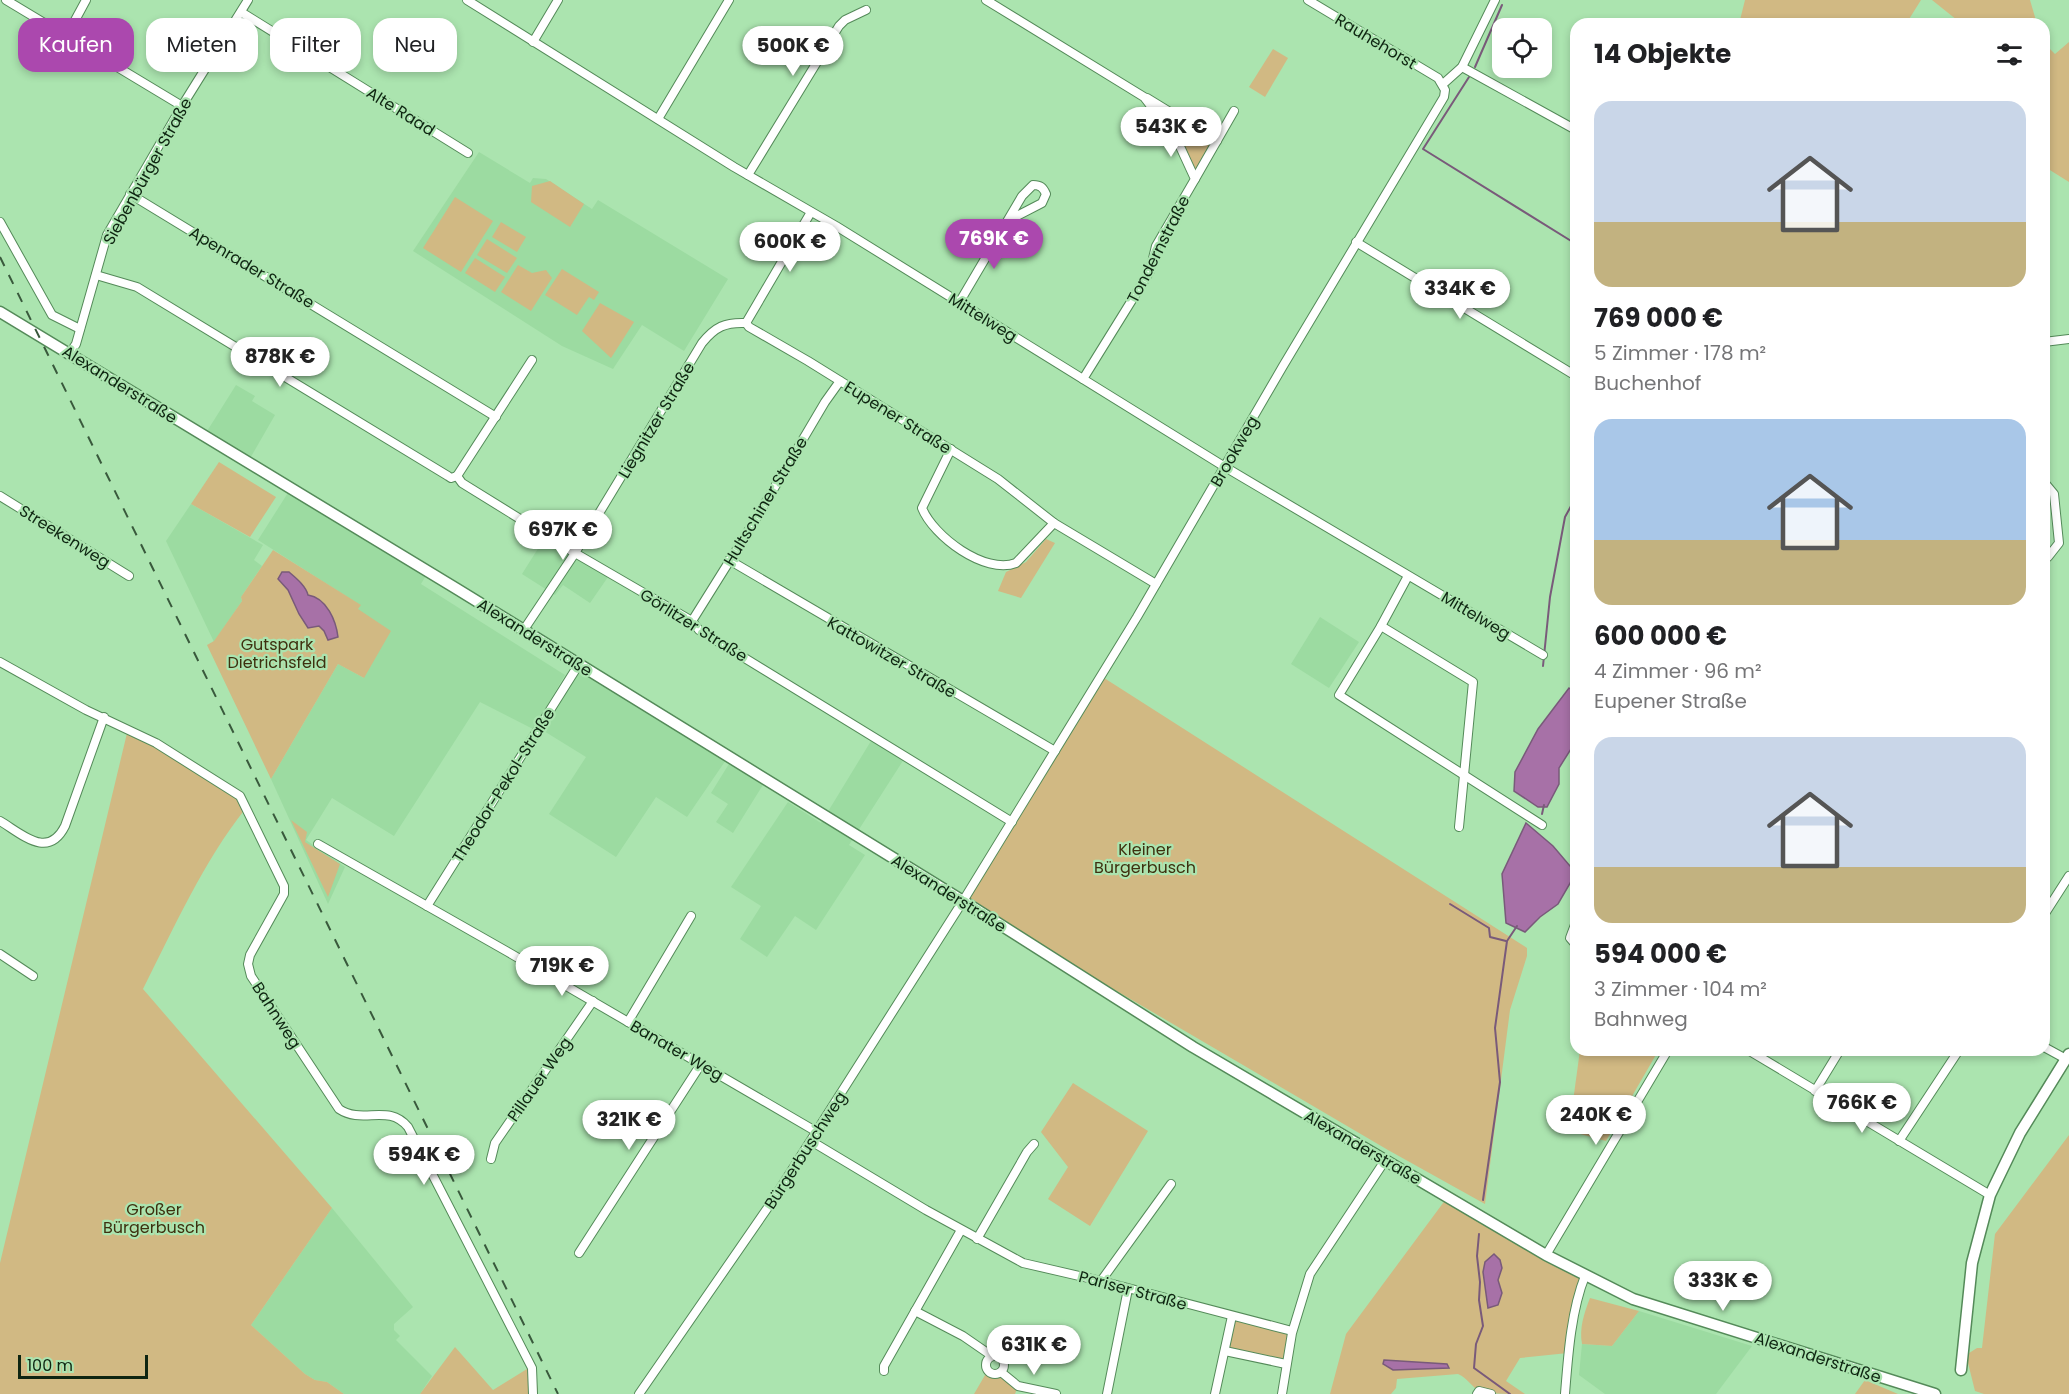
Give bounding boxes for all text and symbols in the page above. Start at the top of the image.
street label: Rauhehorst [1331,8,1421,75]
chip: Kaufen [18,18,134,72]
chip: Mieten [146,18,258,72]
chip: Filter [270,18,361,72]
chip: Neu [373,18,457,72]
map controls [1492,18,1552,78]
button: locate [1492,18,1552,78]
pin: 500K € [744,26,842,77]
text: 500K € [756,31,830,59]
text: 14 Objekte [1594,36,1731,72]
icon: filters [1993,38,2026,71]
street label: Alte Raad [362,81,439,142]
street label: Siebenbürger Straße [97,93,198,249]
pin: 543K € [1122,107,1220,158]
text: 543K € [1135,112,1207,140]
icon: home [1756,140,1864,248]
street label: Tondernstraße [1121,191,1195,307]
pin: 769K € [945,219,1043,270]
street label: Apenrader Straße [185,221,319,314]
pin: 600K € [741,222,839,273]
text: 769K € [959,224,1029,252]
text: 600K € [754,227,826,255]
pin: 334K € [1411,269,1509,320]
text: 334K € [1424,274,1496,302]
street label: Mittelweg [944,287,1022,348]
text: 769 000 € [1594,300,1723,336]
pin: 878K € [231,337,329,388]
text: 5 Zimmer · 178 m² [1594,339,1766,367]
street label: Alexanderstraße [58,340,182,429]
text: 878K € [245,342,315,370]
street label: Liegnitzer Straße [613,358,700,483]
text: Buchenhof [1594,369,1701,397]
street label: Eupener Straße [840,375,956,460]
street label: Brookweg [1205,412,1264,491]
street label: Hultschiner Straße [718,432,813,570]
icon: home [1756,458,1864,566]
street label: Streekenweg [15,499,115,574]
pin: 697K € [514,510,612,561]
text: 697K € [528,515,598,543]
street label: Görlitzer Straße [636,583,752,668]
street label: Mittelweg [1437,586,1515,645]
street label: Alexanderstraße [473,593,597,682]
street label: Kattowitzer Straße [823,611,961,704]
text: 600 000 € [1594,618,1727,654]
park label: Gutspark Dietrichsfeld [227,633,327,674]
text: 4 Zimmer · 96 m² [1594,657,1761,685]
text: Eupener Straße [1594,687,1747,715]
street label: Theodor-Pekol-Straße [446,704,560,867]
icon: home [1756,776,1864,884]
park label: Kleiner Bürgerbusch [1094,838,1196,879]
street label: Alexanderstraße [887,849,1011,938]
text: 594 000 € [1594,936,1727,972]
pin: 719K € [513,946,611,997]
text: 719K € [530,951,594,979]
text: 3 Zimmer · 104 m² [1594,975,1767,1003]
street label: Bahnweg [247,978,307,1053]
text: Bahnweg [1594,1005,1688,1033]
street label: Banater Weg [626,1014,728,1086]
street label: Pillauer Weg [502,1032,577,1126]
pin: 766K € [1813,1083,1911,1134]
street label: Bürgerbuschweg [759,1087,852,1214]
text: 766K € [1827,1088,1897,1116]
pin: 240K € [1547,1095,1645,1146]
pin: 321K € [580,1100,678,1151]
text: 240K € [1560,1100,1632,1128]
text: 321K € [596,1105,662,1133]
street label: Alexanderstraße [1300,1105,1426,1190]
pin: 594K € [375,1135,473,1186]
text: 594K € [388,1140,460,1168]
park label: Großer Bürgerbusch [103,1198,205,1239]
pin: 333K € [1674,1261,1772,1312]
street label: Pariser Straße [1076,1265,1190,1316]
text: 333K € [1688,1266,1758,1294]
pin: 631K € [985,1325,1083,1376]
street label: Alexanderstraße [1752,1326,1884,1389]
text: 631K € [1001,1330,1067,1358]
scale bar [18,1352,148,1380]
text: 100 m [27,1354,73,1377]

